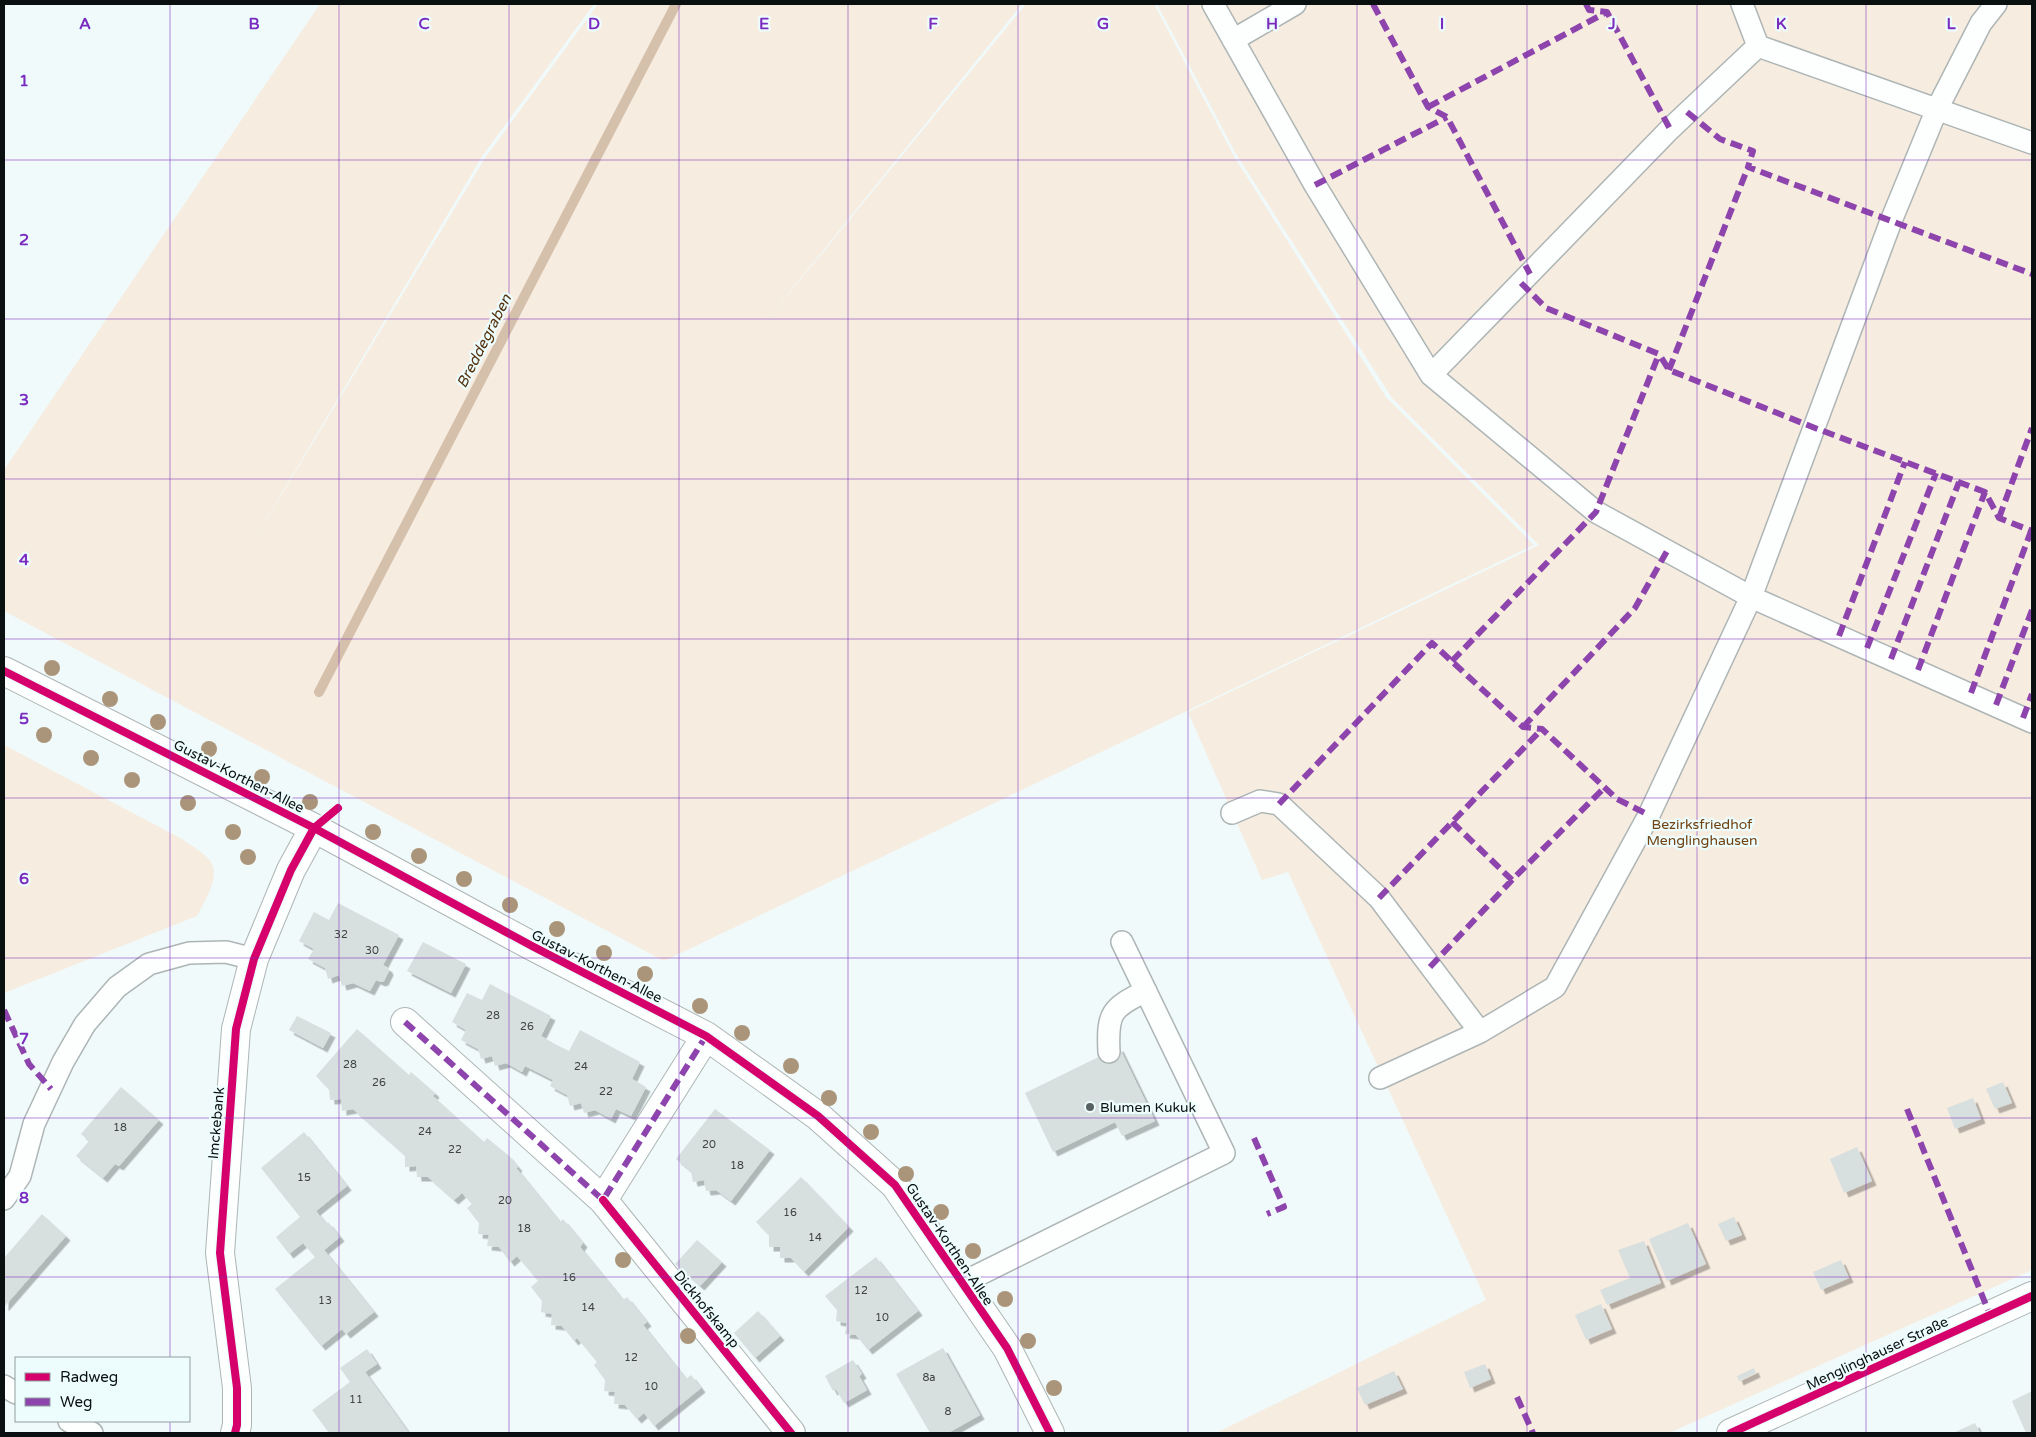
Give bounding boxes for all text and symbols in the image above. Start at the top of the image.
text: A [79,14,91,34]
text: B [248,14,260,34]
text: C [418,14,430,34]
text: D [588,14,600,34]
text: E [759,14,769,34]
text: F [928,14,938,34]
text: G [1097,14,1109,34]
text: H [1266,14,1278,34]
text: I [1440,14,1444,34]
text: J [1607,14,1616,34]
text: K [1776,14,1787,34]
text: L [1946,14,1956,34]
text: 1 [19,71,29,91]
text: 2 [19,230,29,250]
water label: Breddegraben [453,291,516,391]
text: 3 [19,390,29,410]
text: 4 [19,550,29,570]
text: 5 [19,709,29,729]
street label: Gustav-Korthen-Allee [171,736,307,817]
park label: Bezirksfriedhof Menglinghausen [1647,816,1757,849]
text: 6 [19,869,29,889]
street label: Gustav-Korthen-Allee [529,926,665,1007]
house number: 32 [334,928,348,941]
house number: 30 [365,944,379,957]
house number: 28 [486,1009,500,1022]
house number: 26 [520,1020,534,1033]
text: 7 [19,1029,29,1049]
house number: 28 [343,1058,357,1071]
house number: 24 [574,1060,588,1073]
house number: 26 [372,1076,386,1089]
house number: 22 [599,1085,613,1098]
street label: Imckebank [205,1086,228,1160]
place label: Blumen Kukuk [1100,1099,1197,1116]
marker: Blumen Kukuk [1084,1101,1096,1113]
house number: 18 [113,1121,127,1134]
house number: 24 [418,1125,432,1138]
house number: 20 [702,1138,716,1151]
house number: 22 [448,1143,462,1156]
house number: 18 [730,1159,744,1172]
house number: 15 [297,1171,311,1184]
street label: Gustav-Korthen-Allee [902,1180,997,1309]
text: 8 [19,1188,29,1208]
house number: 20 [498,1194,512,1207]
house number: 16 [783,1206,797,1219]
house number: 18 [517,1222,531,1235]
house number: 14 [808,1231,822,1244]
street label: Dickhofskamp [670,1267,743,1352]
house number: 16 [562,1271,576,1284]
house number: 12 [854,1284,868,1297]
house number: 13 [318,1294,332,1307]
house number: 14 [581,1301,595,1314]
house number: 10 [875,1311,889,1324]
street label: Menglinghauser Straße [1803,1313,1951,1394]
house number: 12 [624,1351,638,1364]
legend [15,1357,190,1422]
text: Radweg [60,1368,118,1386]
house number: 8a [922,1371,936,1384]
house number: 10 [644,1380,658,1393]
text: Weg [60,1393,92,1411]
house number: 11 [349,1393,363,1406]
house number: 8 [945,1405,952,1418]

